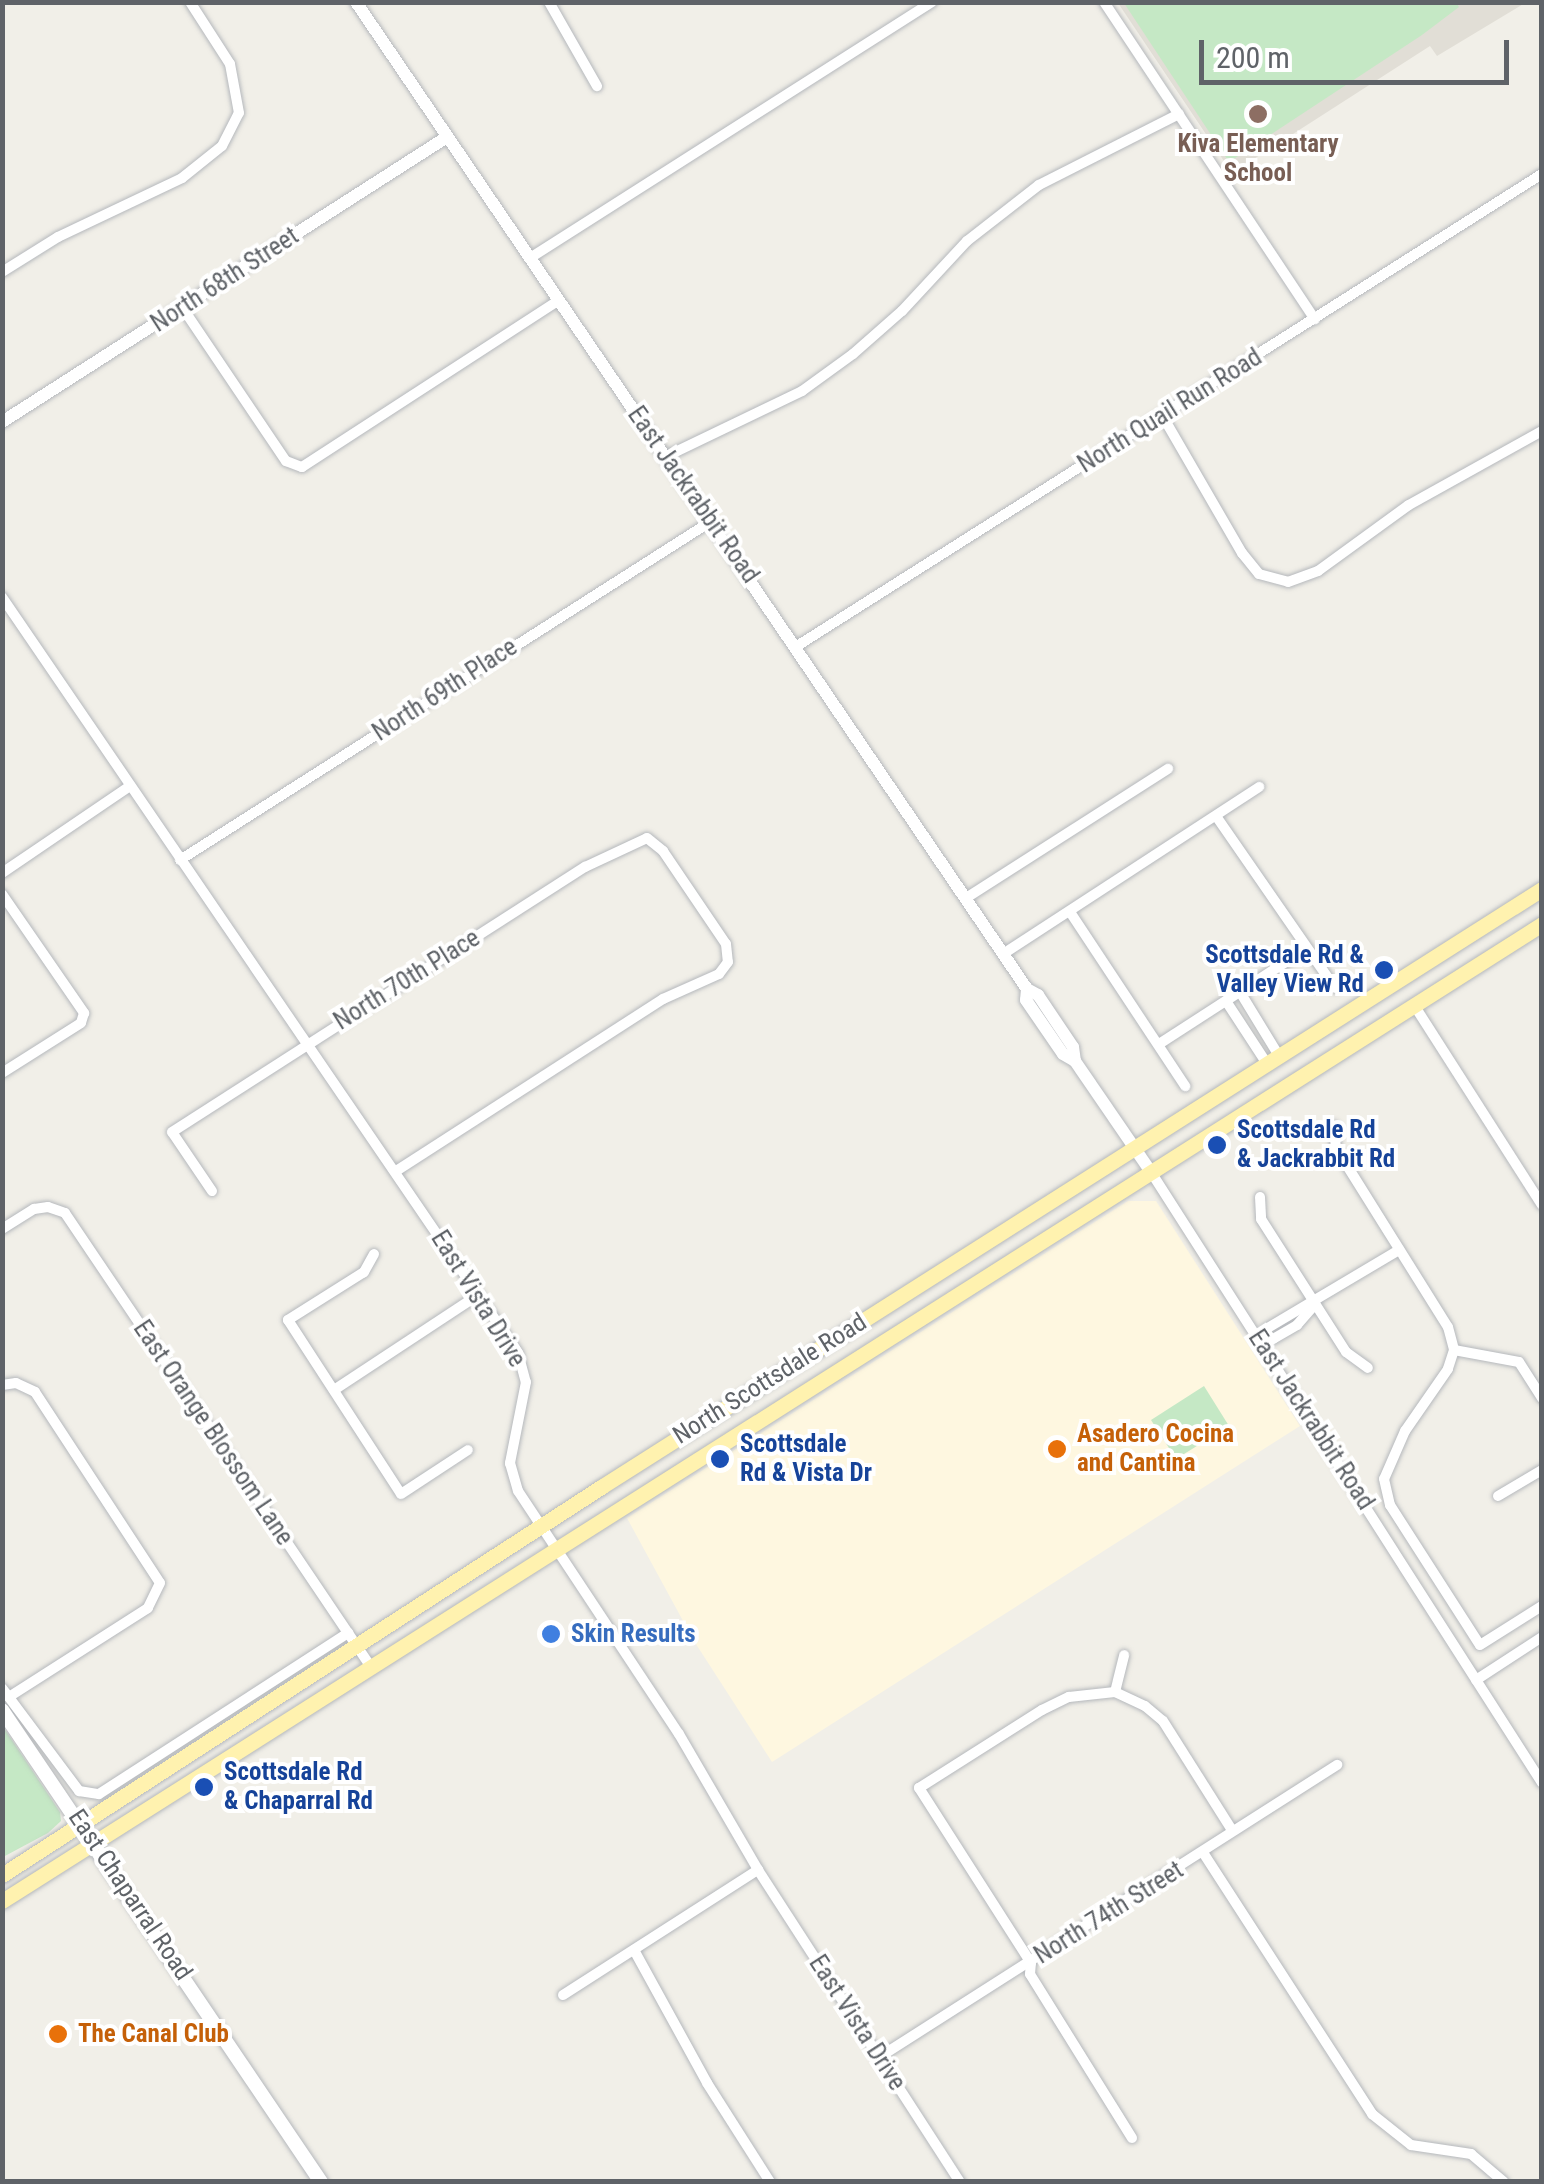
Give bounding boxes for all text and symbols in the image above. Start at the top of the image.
scale bar [1204,20,1514,82]
text: 200 m [1216,40,1290,75]
marker: Kiva Elementary School [1247,103,1269,125]
place label: Kiva Elementary School [1177,130,1339,189]
street label: North 68th Street [146,221,304,339]
street label: North Quail Run Road [1073,342,1267,480]
street label: East Jackrabbit Road [621,401,765,589]
street label: North 69th Place [367,632,523,748]
street label: North 70th Place [329,923,485,1037]
place label: Scottsdale Rd & Valley View Rd [1205,941,1364,1000]
marker: Scottsdale Rd & Valley View Rd [1373,959,1395,981]
place label: Scottsdale Rd & Jackrabbit Rd [1237,1116,1395,1175]
marker: Scottsdale Rd & Jackrabbit Rd [1206,1134,1228,1156]
street label: East Vista Drive [424,1225,532,1373]
street label: North Scottsdale Road [668,1307,872,1451]
street label: East Orange Blossom Lane [127,1315,299,1551]
street label: East Jackrabbit Road [1242,1324,1380,1516]
place label: Asadero Cocina and Cantina [1077,1420,1234,1479]
place label: Scottsdale Rd & Vista Dr [740,1430,872,1489]
marker: Asadero Cocina and Cantina [1046,1438,1068,1460]
marker: Scottsdale Rd & Vista Dr [709,1448,731,1470]
place label: Skin Results [571,1619,696,1649]
marker: Skin Results [540,1623,562,1645]
place label: Scottsdale Rd & Chaparral Rd [224,1758,373,1817]
marker: Scottsdale Rd & Chaparral Rd [193,1776,215,1798]
street label: East Chaparral Road [62,1804,198,1986]
street label: North 74th Street [1029,1855,1189,1971]
street label: East Vista Drive [802,1950,912,2096]
place label: The Canal Club [78,2019,229,2049]
marker: The Canal Club [47,2023,69,2045]

